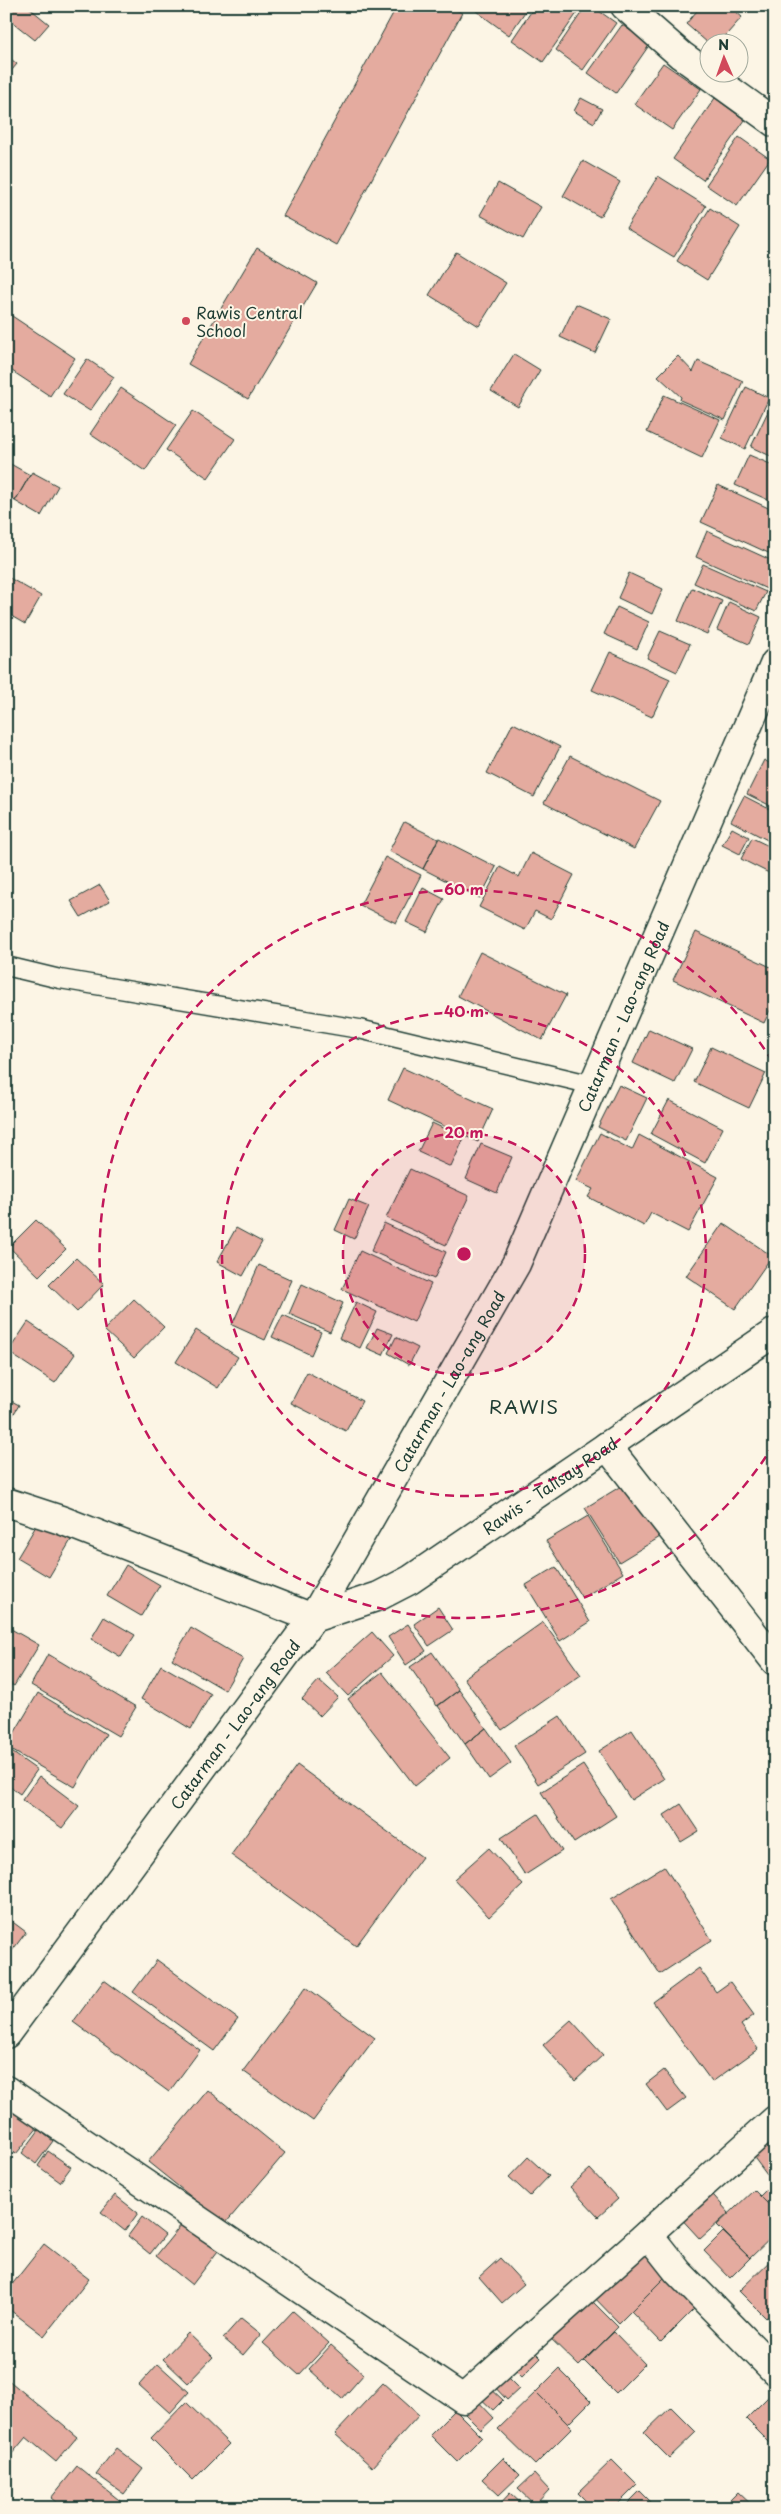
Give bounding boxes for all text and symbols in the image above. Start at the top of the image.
north arrow [698,32,748,82]
text: N [718,34,729,55]
place label: Rawis Central School [196,300,303,342]
marker: Rawis Central School [180,315,192,327]
text: 60 m [444,877,484,900]
street label: Catarman - Lao-ang Road [571,917,675,1116]
text: 40 m [444,999,484,1022]
text: 20 m [445,1120,483,1143]
centre of rings [455,1245,473,1263]
street label: Catarman - Lao-ang Road [387,1286,510,1477]
district label: RAWIS [489,1392,559,1420]
street label: Rawis - Talisay Road [477,1431,622,1540]
street label: Catarman - Lao-ang Road [164,1634,305,1814]

